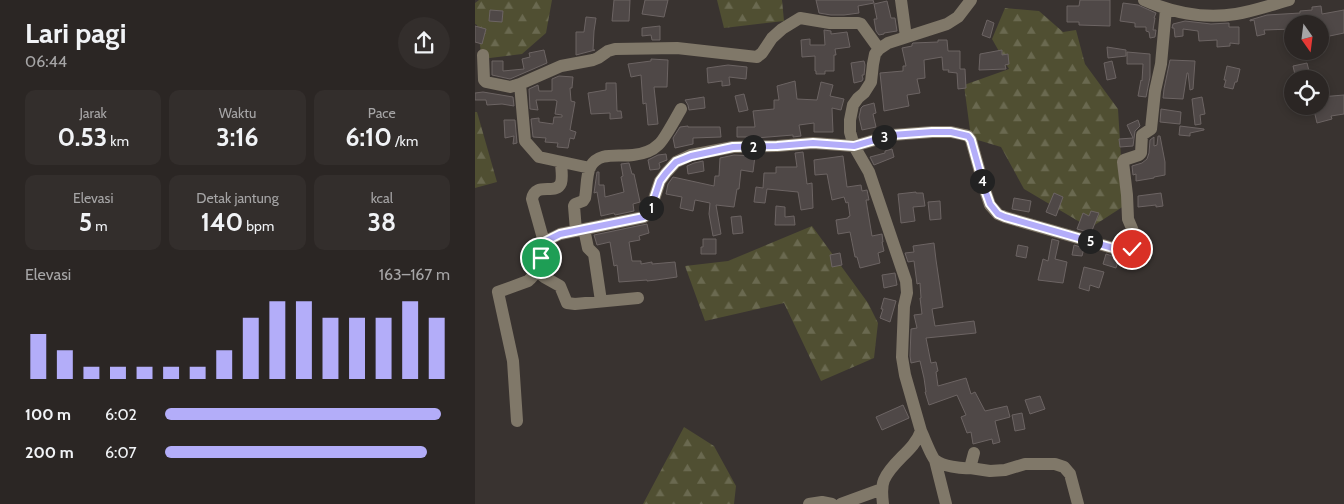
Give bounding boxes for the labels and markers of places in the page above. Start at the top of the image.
pin: 3 [871,124,897,150]
pin: 2 [741,134,765,160]
pin: 4 [969,168,995,194]
pin: 1 [639,196,663,220]
pin: 5 [1077,228,1103,254]
pin [1111,228,1153,270]
pin [520,237,562,279]

